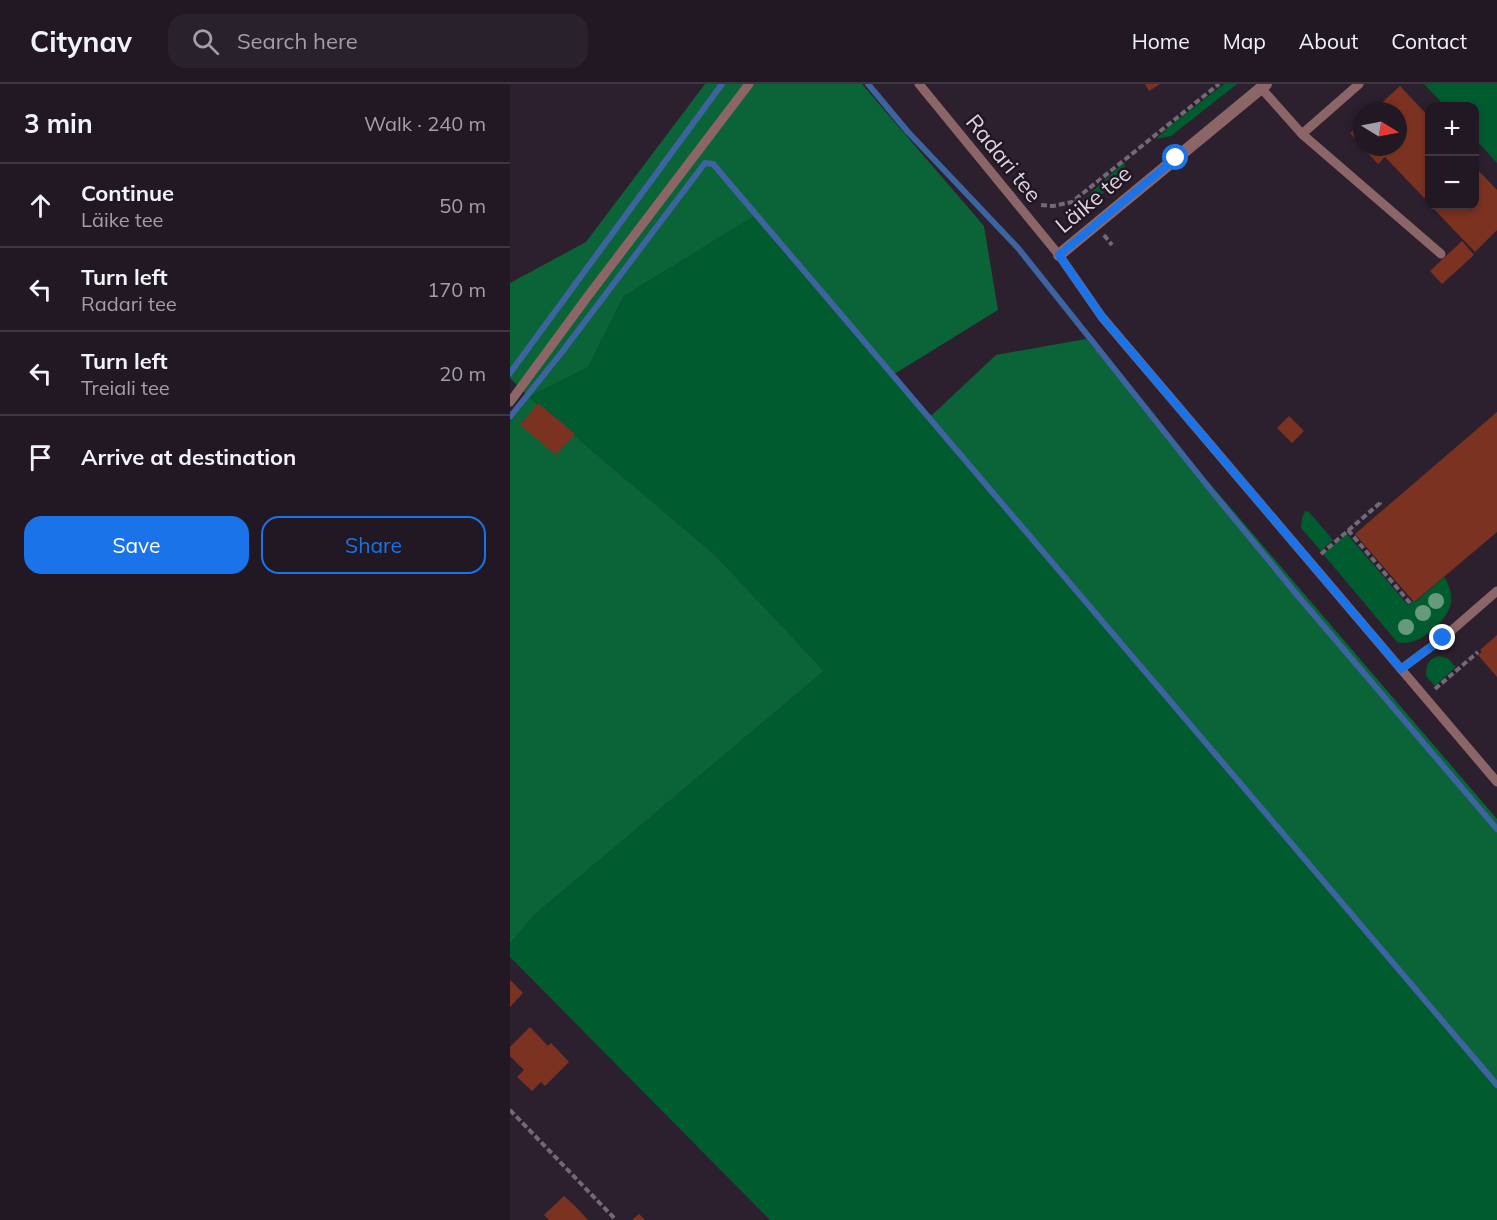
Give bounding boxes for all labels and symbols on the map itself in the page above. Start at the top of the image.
north arrow [1353,102,1407,156]
street label: Radari tee [960,108,1048,208]
route start [1162,144,1188,170]
street label: Läike tee [1049,159,1137,239]
route end [1429,624,1455,650]

